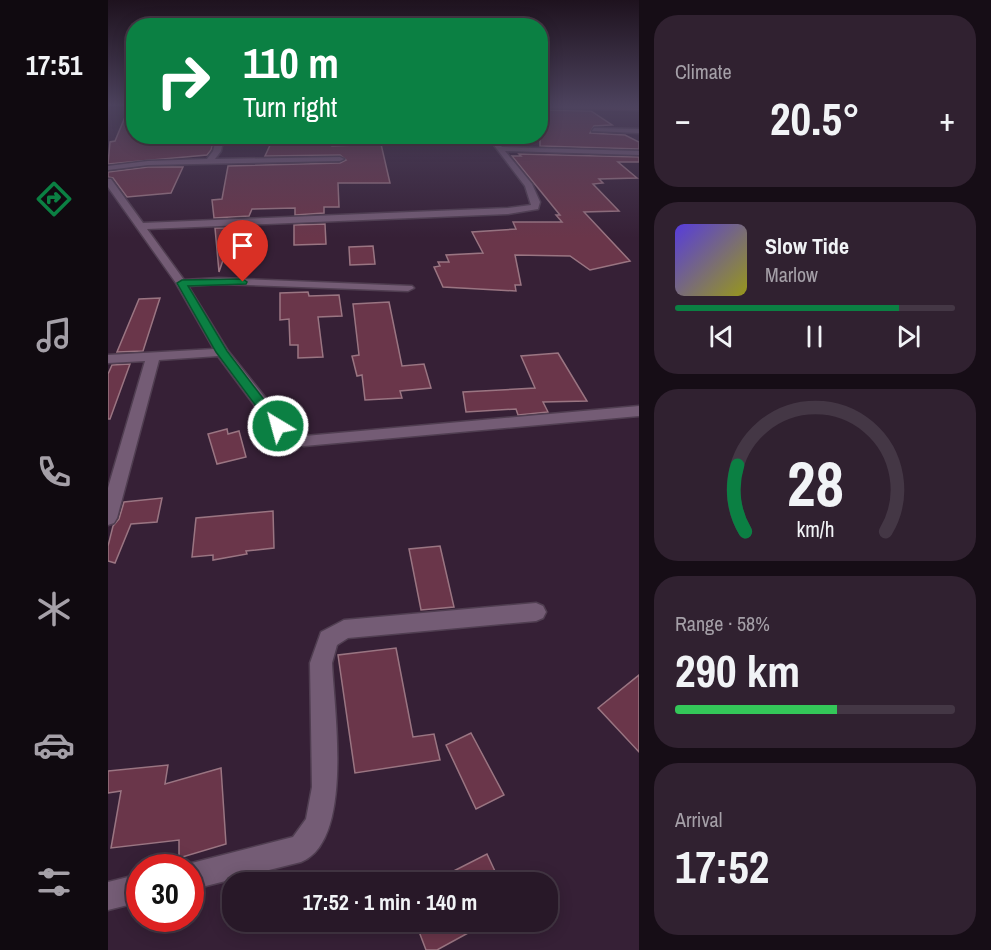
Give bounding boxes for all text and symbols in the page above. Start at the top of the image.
text: 110 m [243,35,339,91]
icon: right [144,42,222,120]
text: 17:51 [26,47,82,83]
text: Climate [675,58,732,85]
text: 20.5° [770,88,860,149]
text: Turn right [243,89,337,125]
text: − [675,97,691,141]
text: + [939,97,955,141]
icon: directions [33,178,75,220]
pin [217,220,268,282]
icon: arrive [226,229,259,262]
text: Slow Tide [765,231,849,261]
text: Marlow [765,261,818,288]
icon: music [33,314,75,356]
icon: previous [705,320,738,353]
icon: pause [798,320,831,353]
icon: next [892,320,925,353]
position arrow [246,394,310,458]
text: 28 [787,441,843,525]
icon: phone [33,451,75,493]
text: km/h [796,515,834,544]
icon: climate [33,588,75,630]
text: Range · 58% [675,610,770,637]
text: 290 km [675,640,800,701]
icon: car [33,724,75,766]
text: Arrival [675,806,722,833]
text: 17:52 [675,836,769,897]
speed limit sign: 30 [126,854,204,932]
icon: filters [33,861,75,903]
text: 17:52 · 1 min · 140 m [303,887,477,917]

